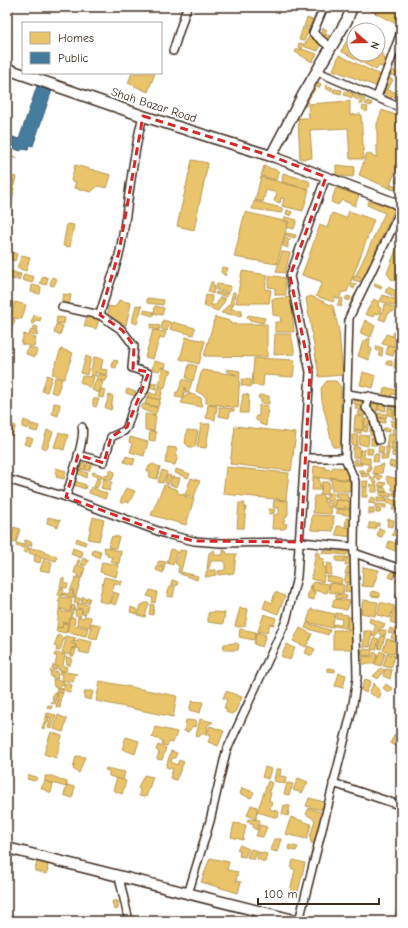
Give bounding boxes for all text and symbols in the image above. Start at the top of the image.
legend [22,22,162,74]
north arrow [346,22,386,62]
text: Homes [58,31,94,45]
text: N [368,40,382,51]
text: Public [58,51,89,65]
street label: Shah Bazar Road [109,85,199,125]
scale bar [258,880,379,906]
text: 100 m [264,887,297,901]

